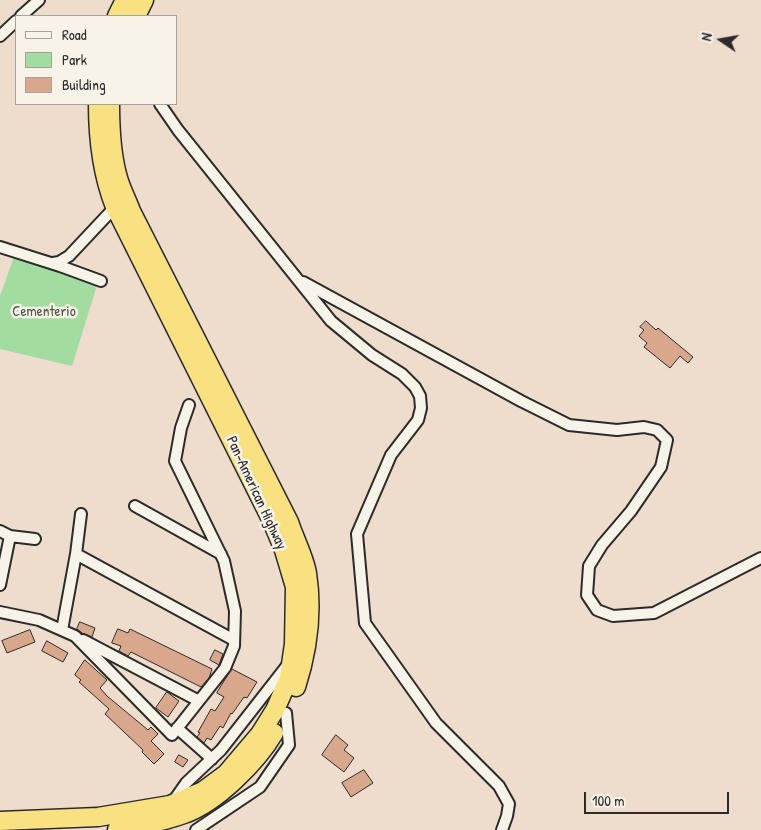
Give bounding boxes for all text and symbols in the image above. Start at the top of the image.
legend [15,15,178,105]
north arrow [696,15,746,65]
text: Road [62,24,87,45]
text: N [696,31,716,42]
text: Park [62,49,87,70]
text: Building [62,74,106,95]
park label: Cementerio [12,303,76,321]
street label: Pan-American Highway [222,433,290,553]
scale bar [586,782,731,814]
text: 100 m [592,790,625,811]

